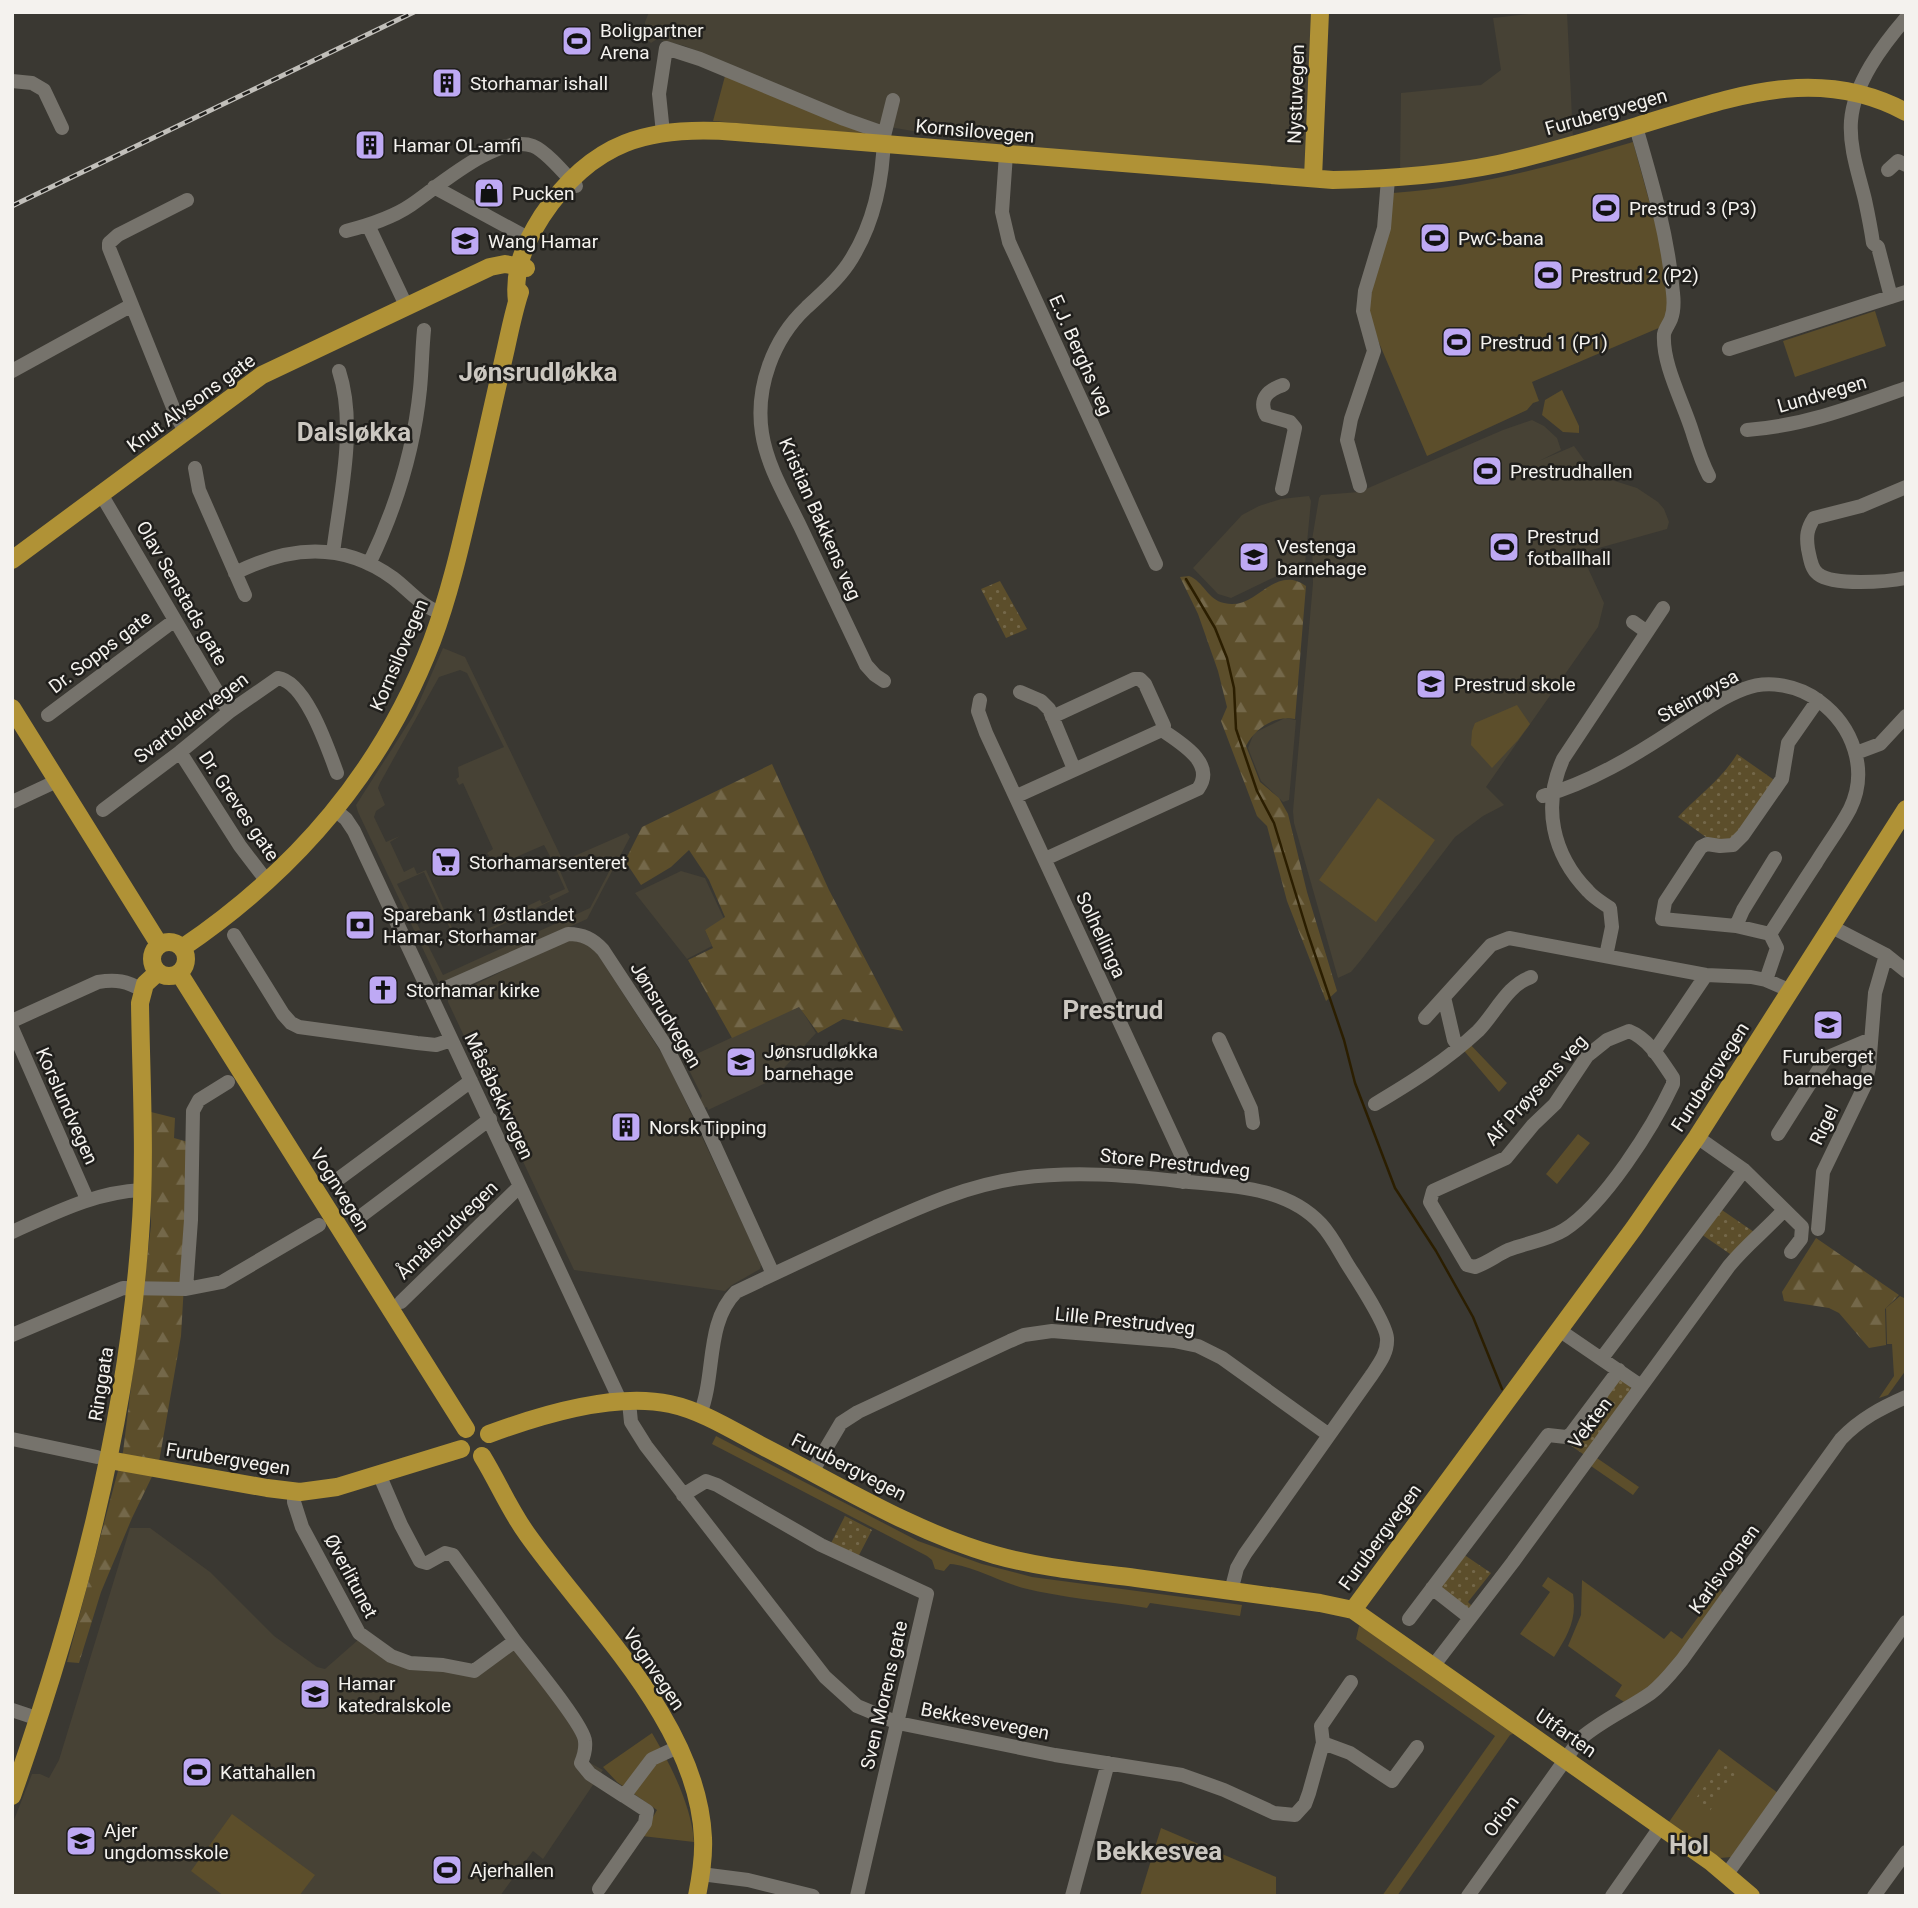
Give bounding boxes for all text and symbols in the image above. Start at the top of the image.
place label: Boligpartner Arena [600,19,704,64]
sports icon: Boligpartner Arena [560,24,594,58]
street label: Nystuvegen [1283,44,1309,144]
building icon: Storhamar ishall [430,66,464,100]
place label: Storhamar ishall [470,72,608,95]
street label: Furubergvegen [1542,84,1670,140]
street label: Kornsilovegen [914,114,1036,148]
building icon: Hamar OL-amfi [353,128,387,162]
place label: Hamar OL-amfi [393,134,521,157]
shop icon: Pucken [472,176,506,210]
place label: Pucken [512,182,574,205]
sports icon: Prestrud 3 (P3) [1589,191,1623,225]
place label: Prestrud 3 (P3) [1629,197,1757,220]
sports icon: PwC-bana [1418,221,1452,255]
school or university icon: Wang Hamar [448,224,482,258]
place label: PwC-bana [1458,227,1544,250]
place label: Wang Hamar [488,230,599,253]
sports icon: Prestrud 2 (P2) [1531,258,1565,292]
place label: Prestrud 2 (P2) [1571,264,1699,287]
street label: E.J. Berghs veg [1044,291,1118,419]
sports icon: Prestrud 1 (P1) [1440,325,1474,359]
place label: Prestrud 1 (P1) [1480,331,1608,354]
street label: Knut Alvsons gate [122,349,260,457]
district label: Jønsrudløkka [458,357,618,387]
street label: Lundvegen [1775,370,1869,418]
district label: Dalsløkka [297,417,411,447]
street label: Kristian Bakkens veg [774,434,866,604]
sports icon: Prestrudhallen [1470,454,1504,488]
place label: Prestrudhallen [1510,460,1633,483]
street label: Olav Senstads gate [131,517,233,669]
place label: Prestrud fotballhall [1527,525,1611,570]
sports icon: Prestrud fotballhall [1487,530,1521,564]
place label: Vestenga barnehage [1277,535,1367,580]
school or university icon: Vestenga barnehage [1237,540,1271,574]
street label: Kornsilovegen [365,595,433,715]
street label: Dr. Sopps gate [44,606,156,698]
street label: Steinrøysa [1653,664,1743,728]
school or university icon: Prestrud skole [1414,667,1448,701]
street label: Svartoldervegen [129,668,253,768]
place label: Prestrud skole [1454,673,1576,696]
street label: Dr. Greves gate [194,747,284,865]
supermarket icon: Storhamarsenteret [429,845,463,879]
place label: Storhamarsenteret [469,851,627,874]
street label: Solhellinga [1071,888,1131,982]
place label: Sparebank 1 Østlandet Hamar, Storhamar [383,903,574,948]
bank icon: Sparebank 1 Østlandet Hamar, Storhamar [343,908,377,942]
street label: Jønsrudvegen [625,958,707,1072]
church icon: Storhamar kirke [366,973,400,1007]
place label: Storhamar kirke [406,979,540,1002]
district label: Prestrud [1063,995,1163,1025]
school or university icon: Furuberget barnehage [1811,1008,1845,1042]
street label: Furubergvegen [1666,1018,1754,1136]
street label: Måsåbekkvegen [460,1029,538,1163]
street label: Alf Prøysens veg [1480,1030,1592,1150]
place label: Jønsrudløkka barnehage [764,1040,878,1085]
street label: Korslundvegen [31,1044,103,1168]
school or university icon: Jønsrudløkka barnehage [724,1045,758,1079]
place label: Furuberget barnehage [1782,1045,1874,1090]
street label: Rigel [1805,1101,1843,1149]
building icon: Norsk Tipping [609,1110,643,1144]
place label: Norsk Tipping [649,1116,767,1139]
street label: Vognvegen [305,1144,375,1236]
street label: Store Prestrudveg [1099,1144,1251,1182]
street label: Åmålsrudvegen [392,1176,502,1284]
street label: Lille Prestrudveg [1054,1302,1196,1340]
street label: Ringgata [84,1345,118,1423]
street label: Vekten [1563,1393,1617,1453]
street label: Furubergvegen [788,1428,910,1506]
street label: Furubergvegen [164,1438,292,1480]
street label: Furubergvegen [1334,1479,1426,1595]
street label: Karlsvognen [1684,1520,1764,1618]
street label: Øverlitunet [319,1530,383,1622]
street label: Sven Morens gate [856,1618,912,1772]
street label: Vognvegen [618,1624,690,1714]
place label: Hamar katedralskole [338,1672,451,1717]
school or university icon: Hamar katedralskole [298,1677,332,1711]
street label: Bekkesvevegen [919,1697,1051,1745]
street label: Utfarten [1531,1704,1601,1762]
sports icon: Kattahallen [180,1755,214,1789]
place label: Kattahallen [220,1761,316,1784]
street label: Orion [1478,1791,1524,1841]
place label: Ajer ungdomsskole [104,1819,229,1864]
school or university icon: Ajer ungdomsskole [64,1824,98,1858]
district label: Hol [1669,1830,1709,1860]
district label: Bekkesvea [1096,1836,1222,1866]
sports icon: Ajerhallen [430,1853,464,1887]
place label: Ajerhallen [470,1859,554,1882]

